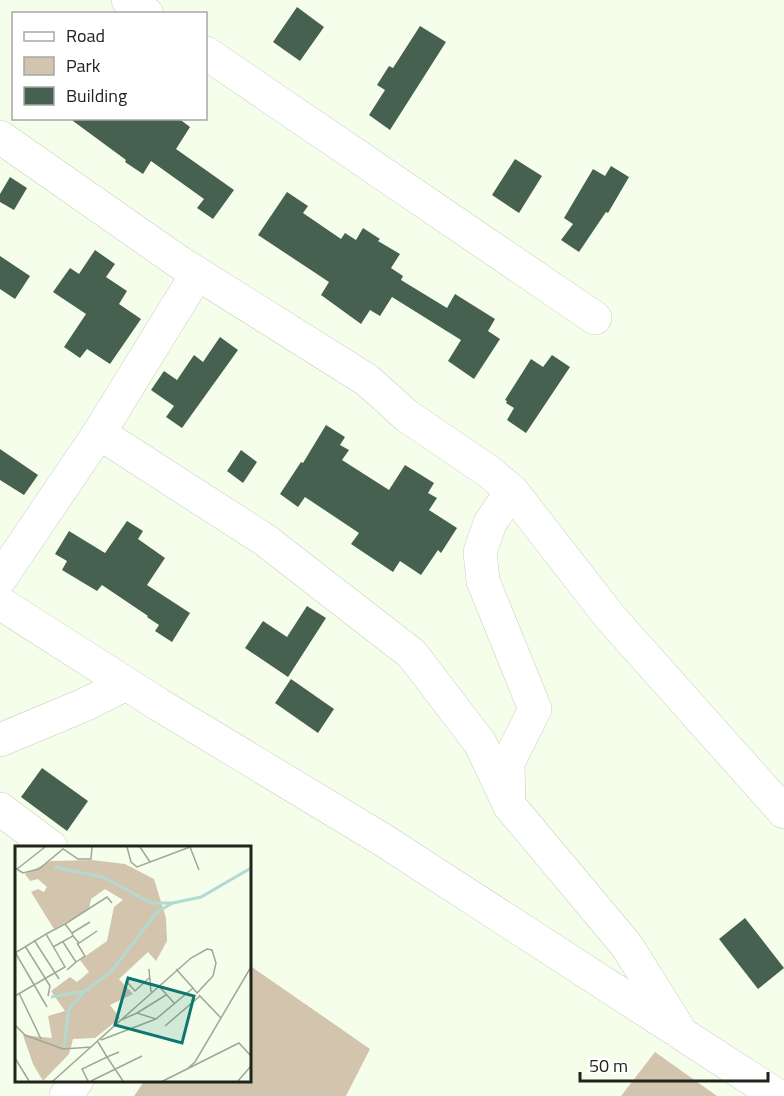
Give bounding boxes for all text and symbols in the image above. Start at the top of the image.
legend [12,12,207,120]
text: Road [66,22,105,49]
text: Park [66,52,101,79]
text: Building [66,82,127,109]
inset map [15,846,250,1081]
scale bar [580,1045,768,1083]
text: 50 m [589,1052,628,1079]

